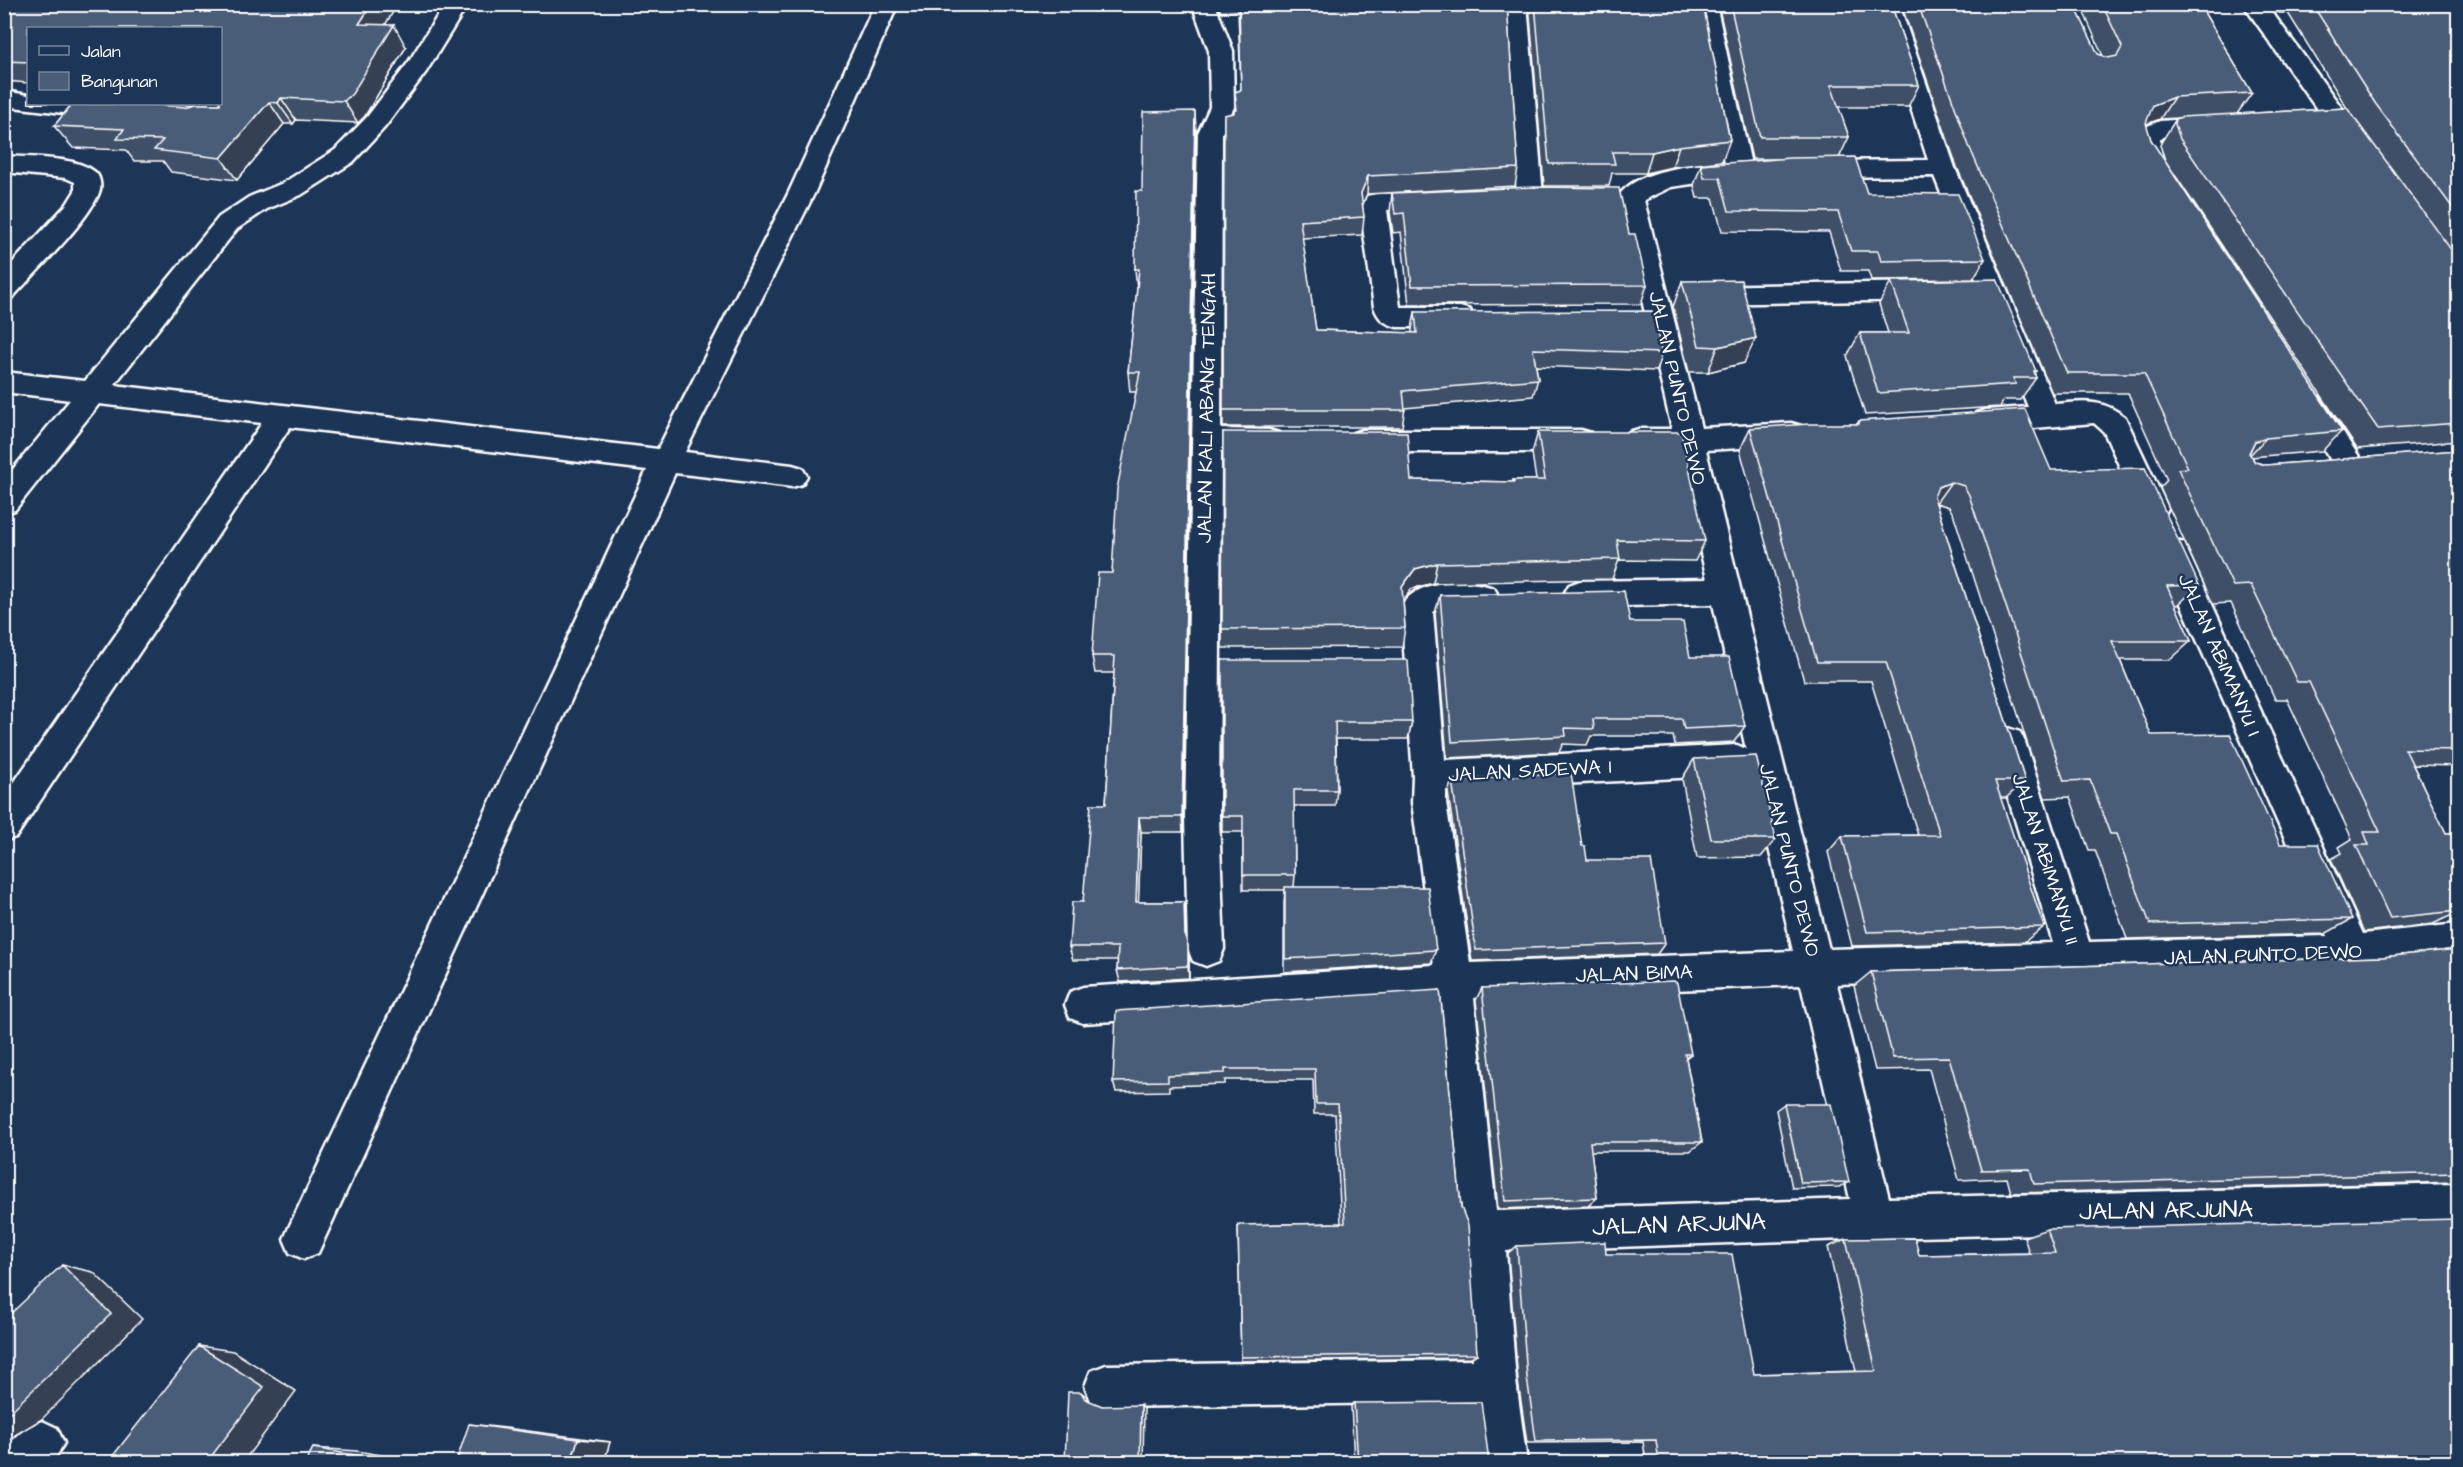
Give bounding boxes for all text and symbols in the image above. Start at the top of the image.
legend [27,27,222,105]
text: Jalan [81,39,121,64]
text: Bangunan [81,69,158,95]
street label: JALAN KALI ABANG TENGAH [1191,273,1223,543]
street label: JALAN PUNTO DEWO [1641,288,1713,488]
street label: JALAN ABIMANYU I [2171,569,2267,741]
street label: JALAN SADEWA I [1448,753,1612,789]
street label: JALAN PUNTO DEWO [1751,761,1827,959]
street label: JALAN ABIMANYU II [2004,770,2086,948]
street label: JALAN PUNTO DEWO [2164,938,2362,972]
street label: JALAN BIMA [1575,958,1693,990]
street label: JALAN ARJUNA [2079,1192,2253,1230]
street label: JALAN ARJUNA [1592,1205,1766,1245]

